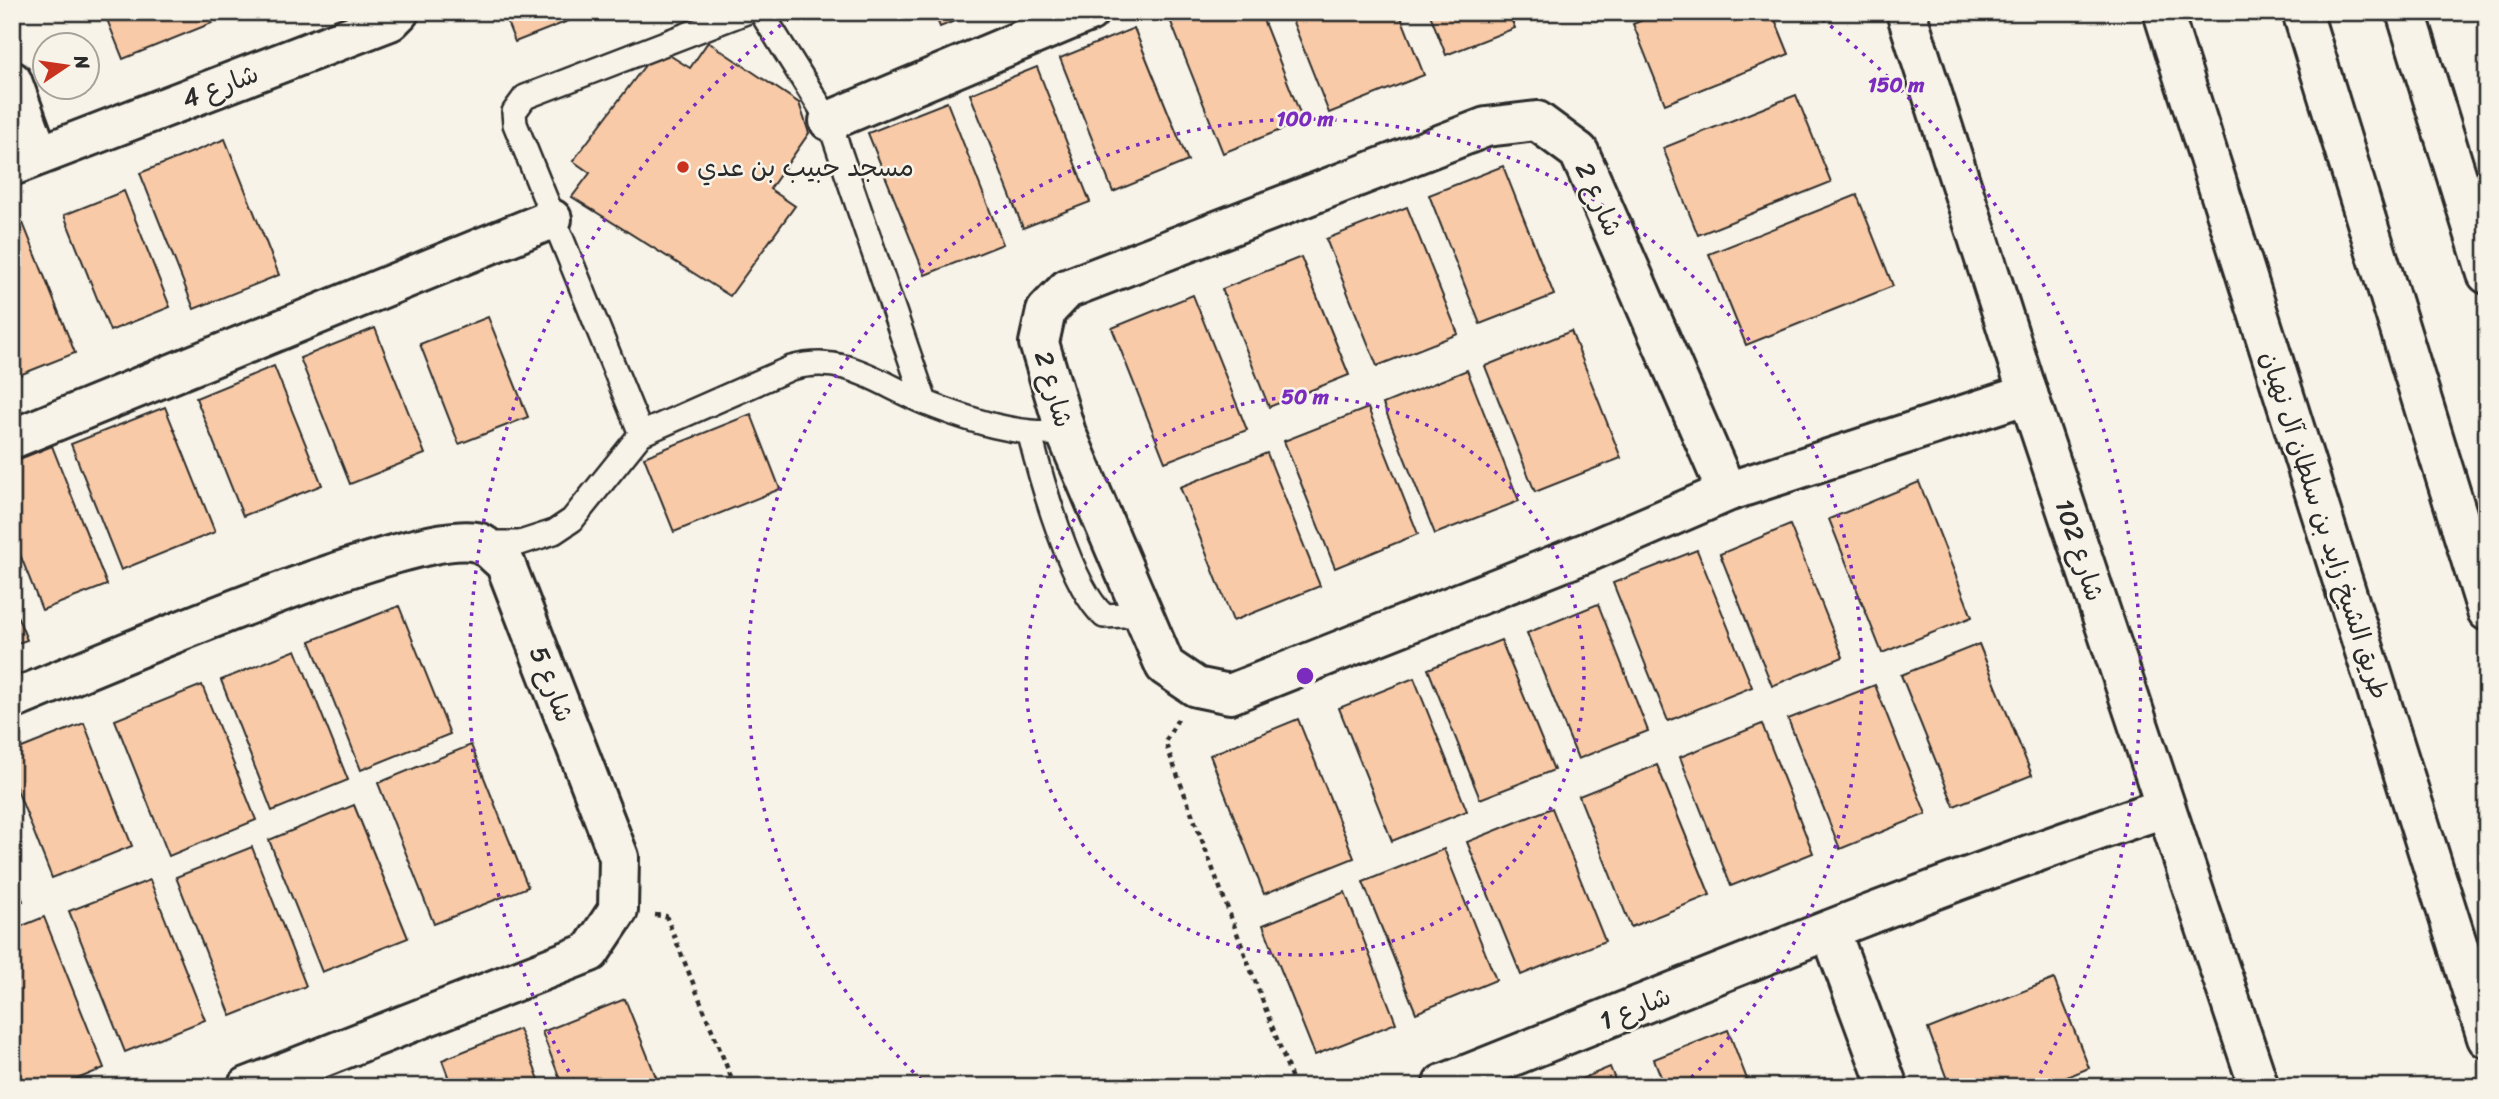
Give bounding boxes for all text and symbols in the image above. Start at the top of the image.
north arrow [32,32,102,102]
street label: شارع 4 [175,50,265,122]
text: N [64,51,100,73]
text: 150 m [1868,66,1925,104]
text: 100 m [1276,100,1334,138]
place label: مسجد حبيب بن عدي [697,144,914,190]
street label: شارع 2 [1562,154,1636,244]
marker: مسجد حبيب بن عدي [675,159,691,175]
street label: شارع 2 [1021,345,1087,433]
street label: طريق الشيخ زايد بن سلطان آل نهيان [2247,345,2403,705]
text: 50 m [1281,378,1330,416]
street label: شارع 102 [2042,493,2118,607]
street label: شارع 5 [516,639,588,729]
centre of rings [1293,664,1317,688]
street label: شارع 1 [1592,973,1678,1043]

